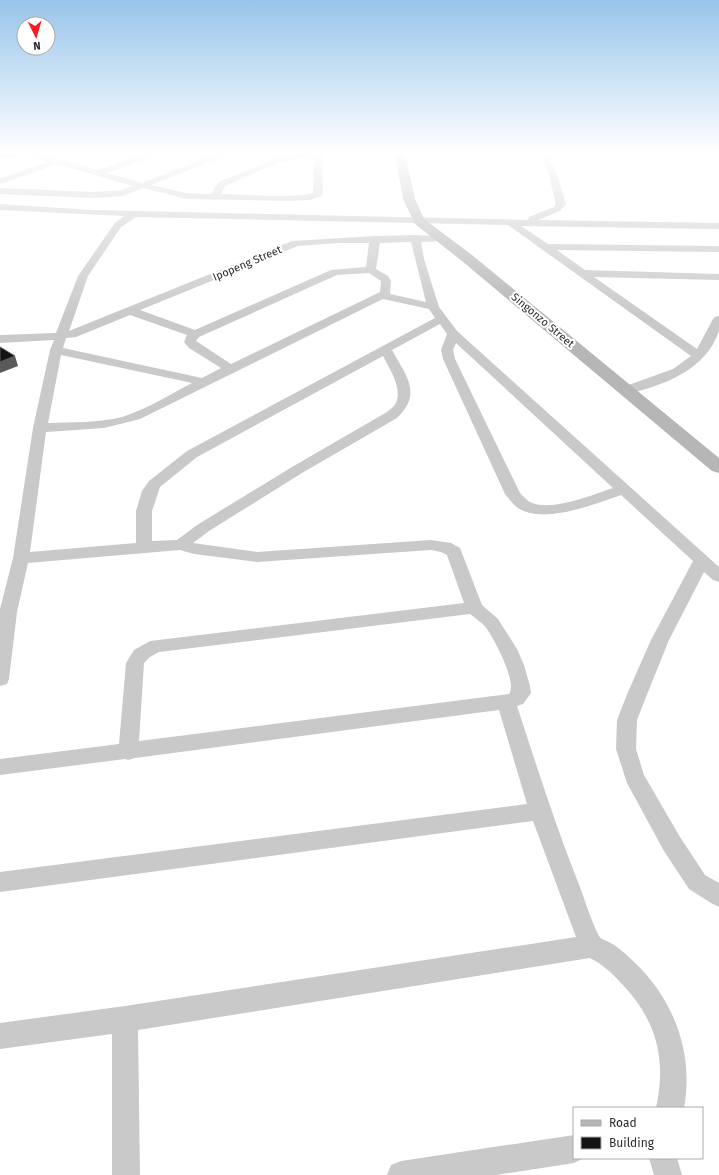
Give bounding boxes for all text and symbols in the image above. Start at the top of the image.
north arrow [16,16,56,56]
text: N [33,39,41,52]
street label: Ipopeng Street [211,243,284,284]
street label: Singonzo Street [509,290,577,350]
legend [573,1107,703,1159]
text: Road [609,1116,637,1130]
text: Building [609,1136,655,1150]

